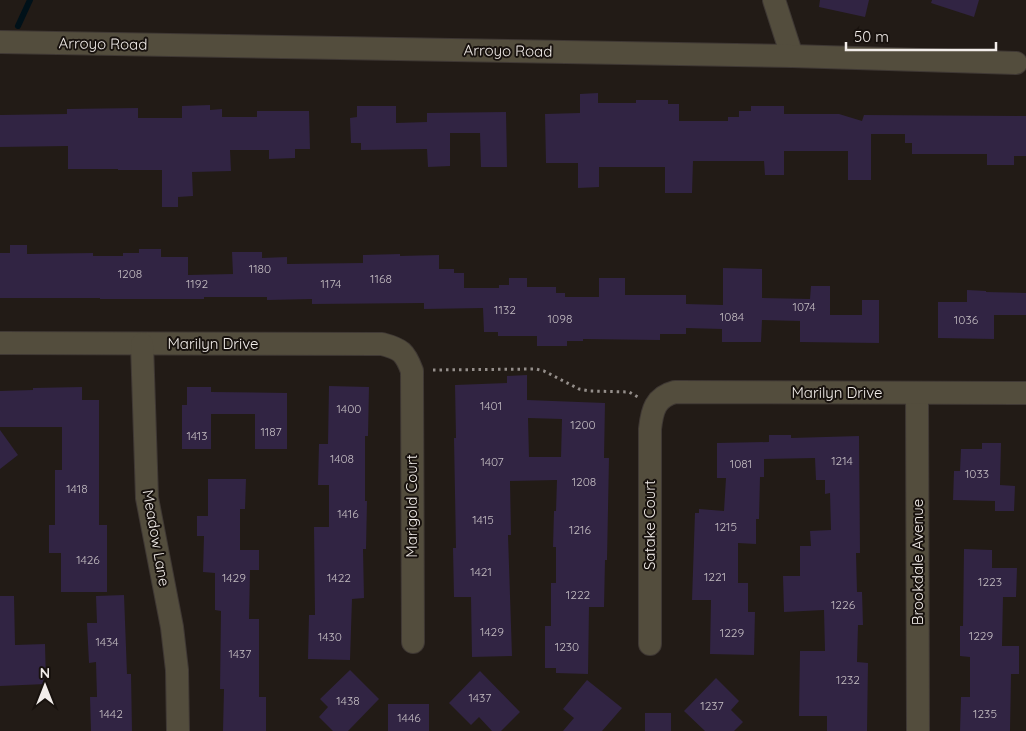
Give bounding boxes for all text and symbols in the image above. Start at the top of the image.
scale bar [846,20,996,52]
text: 50 m [854,27,889,46]
street label: Arroyo Road [58,33,148,54]
street label: Arroyo Road [463,40,553,61]
house number: 1180 [249,261,271,276]
house number: 1208 [118,266,142,281]
house number: 1168 [370,271,392,286]
house number: 1192 [186,276,208,291]
house number: 1174 [321,276,341,291]
house number: 1074 [793,299,815,314]
house number: 1132 [494,302,516,317]
house number: 1084 [720,309,744,324]
house number: 1098 [548,311,572,326]
house number: 1036 [954,312,979,327]
street label: Marilyn Drive [167,334,259,353]
street label: Marilyn Drive [791,383,883,402]
house number: 1401 [480,398,502,413]
house number: 1400 [337,401,361,416]
house number: 1200 [570,417,596,432]
house number: 1187 [260,424,282,439]
house number: 1413 [186,428,208,443]
house number: 1408 [330,451,354,466]
house number: 1214 [831,453,853,468]
street label: Marigold Court [402,454,421,558]
house number: 1407 [480,454,504,469]
house number: 1081 [730,456,752,471]
house number: 1033 [965,466,989,481]
house number: 1208 [572,474,596,489]
street label: Satake Court [640,480,659,570]
house number: 1418 [66,481,88,496]
street label: Meadow Lane [139,488,174,588]
street label: Brookdale Avenue [908,499,927,625]
house number: 1416 [337,506,359,521]
house number: 1415 [472,512,494,527]
house number: 1215 [715,519,737,534]
house number: 1216 [569,522,592,537]
house number: 1426 [76,552,100,567]
house number: 1421 [470,564,492,579]
house number: 1221 [704,569,726,584]
house number: 1429 [222,570,246,585]
house number: 1422 [327,570,351,585]
house number: 1223 [978,574,1002,589]
house number: 1222 [566,587,591,602]
house number: 1226 [831,597,856,612]
house number: 1429 [480,624,504,639]
house number: 1229 [720,625,745,640]
house number: 1229 [969,628,994,643]
house number: 1430 [318,629,342,644]
house number: 1434 [95,634,119,649]
house number: 1230 [555,639,579,654]
house number: 1437 [228,646,252,661]
north arrow [20,661,70,711]
text: N [40,664,50,682]
house number: 1232 [836,672,860,687]
house number: 1437 [468,690,492,705]
house number: 1438 [336,693,360,708]
house number: 1237 [700,698,724,713]
house number: 1442 [99,706,123,721]
house number: 1235 [973,706,997,721]
house number: 1446 [397,710,421,725]

